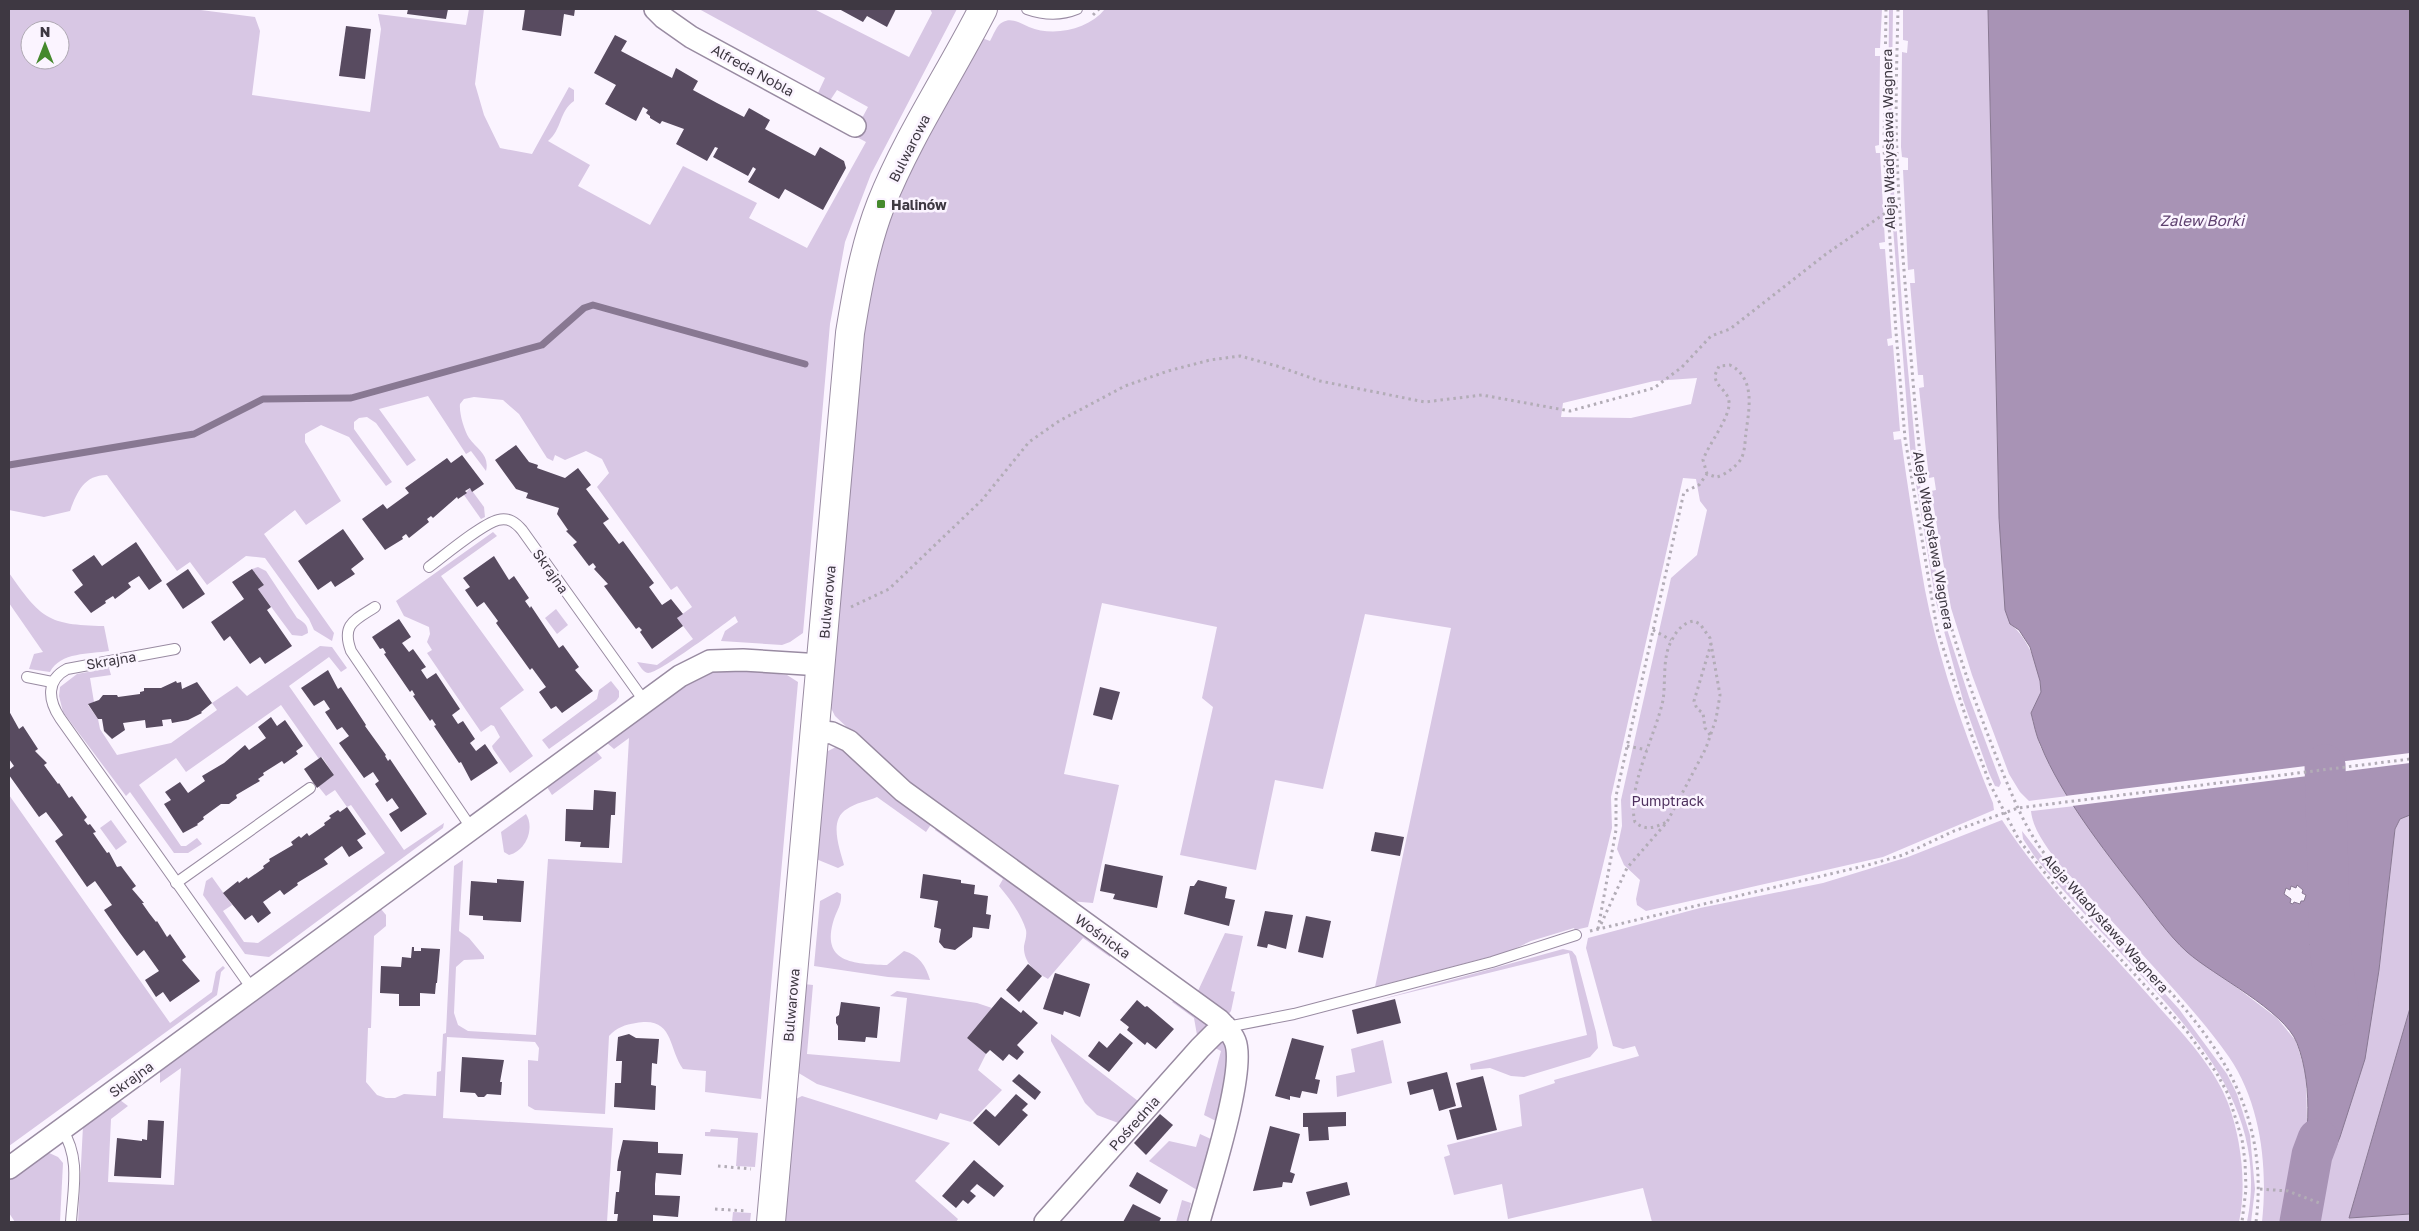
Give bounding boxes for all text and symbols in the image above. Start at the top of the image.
north arrow [20,20,70,70]
text: N [40,23,50,40]
street label: Alfreda Nobla [709,40,797,100]
street label: Aleja Władysława Wagnera [1878,48,1898,230]
street label: Bulwarowa [885,111,933,185]
place label: Halinów [891,196,947,213]
marker: Halinów [875,198,887,210]
water label: Zalew Borki [2160,211,2246,229]
street label: Aleja Władysława Wagnera [1910,449,1958,631]
street label: Skrajna [530,545,572,597]
street label: Bulwarowa [815,565,839,639]
street label: Skrajna [85,647,137,673]
park label: Pumptrack [1631,792,1705,809]
street label: Aleja Władysława Wagnera [2039,850,2173,996]
street label: Wośnicka [1072,910,1134,962]
street label: Bulwarowa [779,968,803,1042]
street label: Skrajna [106,1057,156,1101]
street label: Pośrednia [1105,1092,1163,1154]

